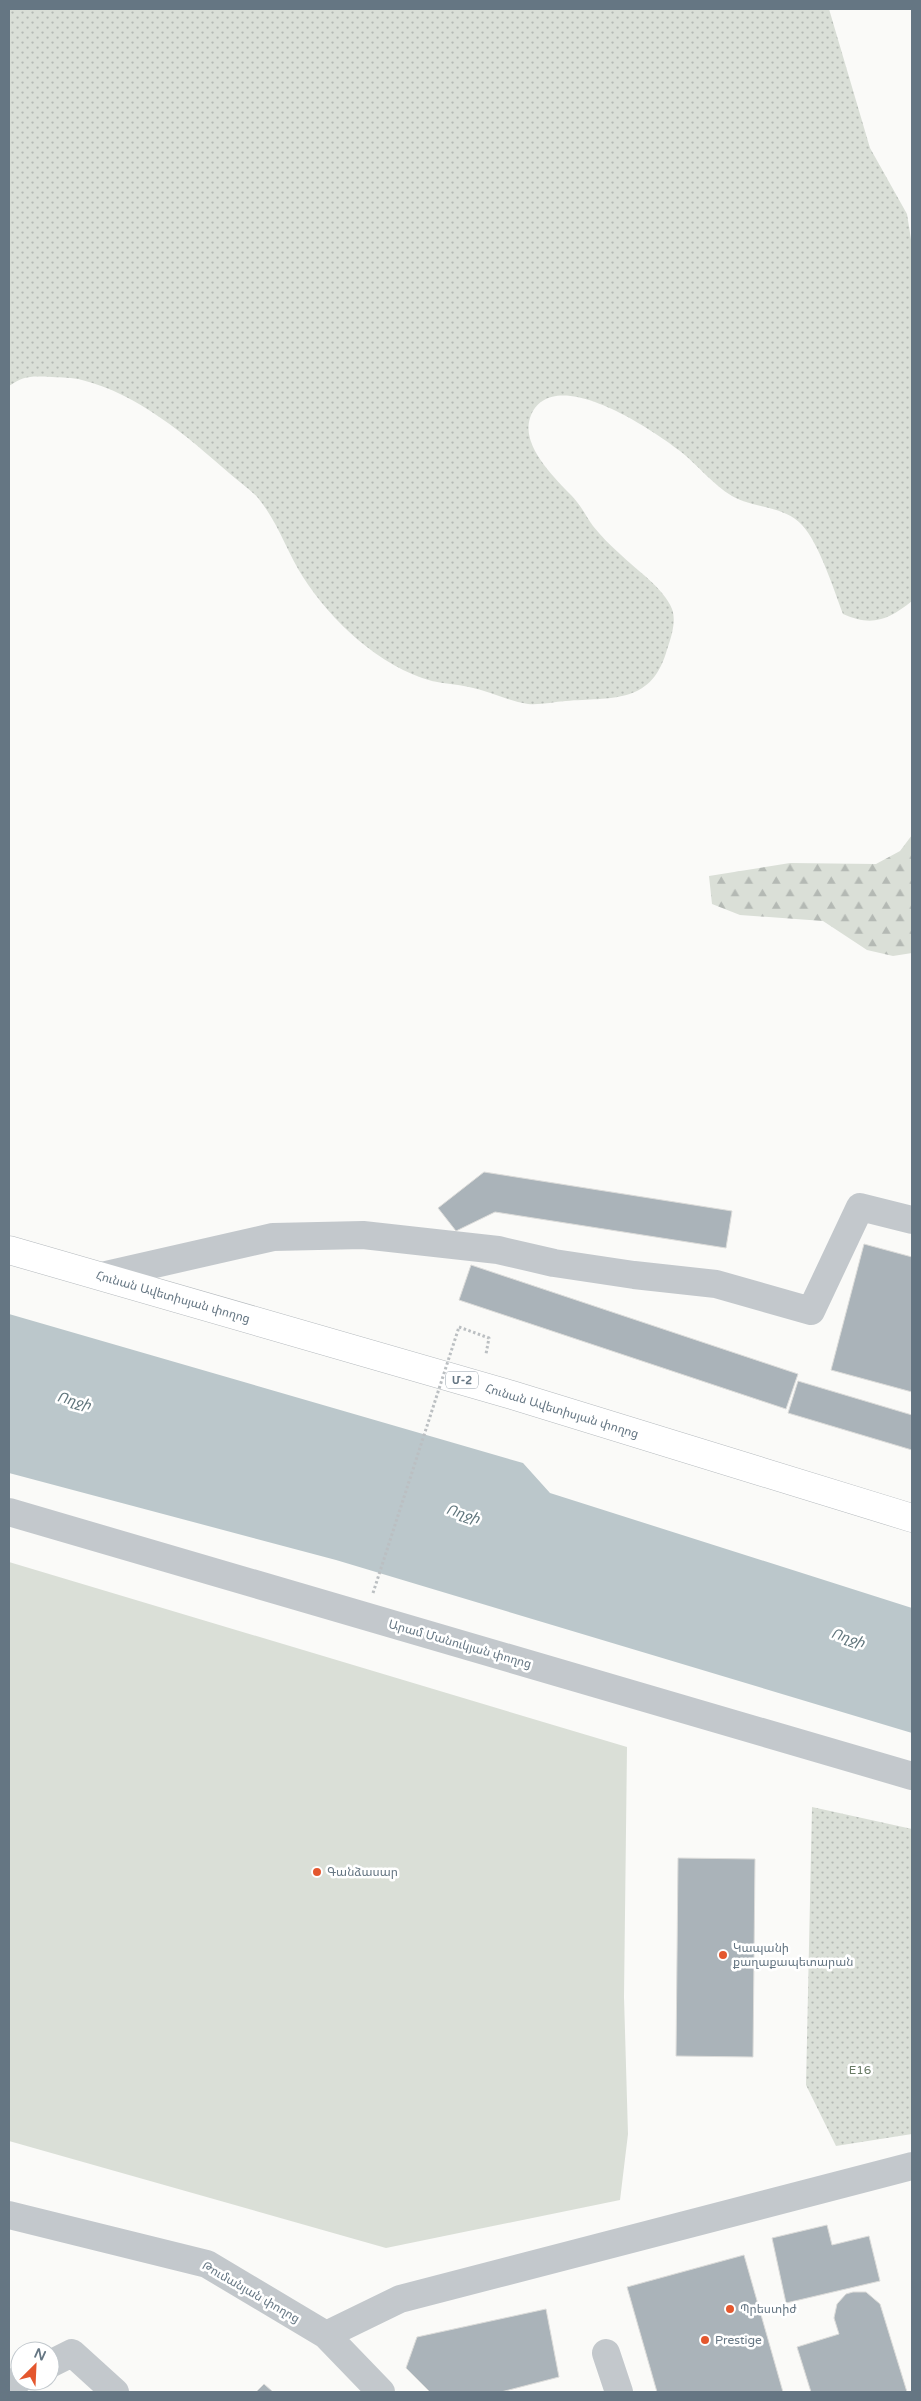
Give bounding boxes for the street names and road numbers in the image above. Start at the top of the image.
street label: Հունան Ավետիսյան փողոց [94,1268,252,1326]
road number: Մ-2 [446,1372,478,1388]
street label: Հունան Ավետիսյան փողոց [484,1381,640,1441]
street label: Արամ Մանուկյան փողոց [387,1617,533,1671]
street label: Թումանյան փողոց [200,2258,302,2326]

